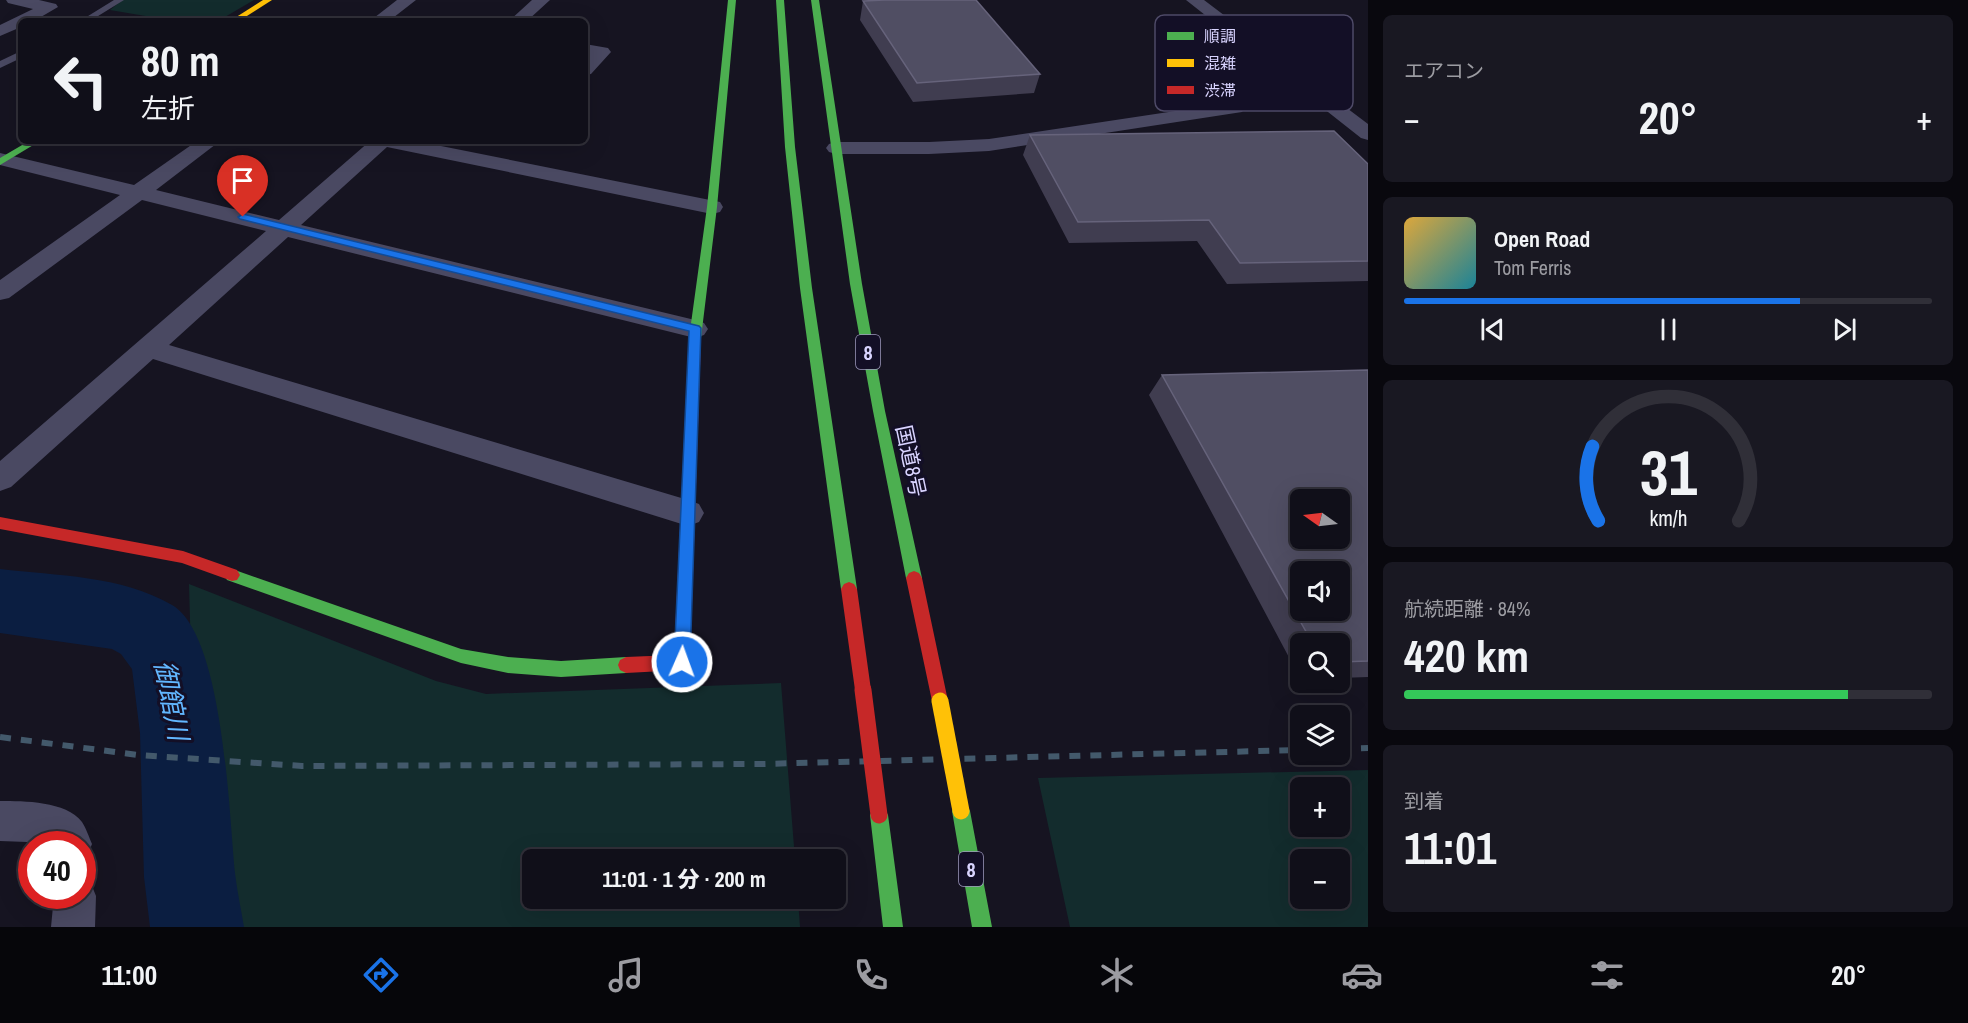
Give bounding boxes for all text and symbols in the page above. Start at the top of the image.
legend [1155,15,1353,111]
text: 順調 [1204,25,1236,47]
text: 80 m [141,33,220,89]
icon: left [42,42,120,120]
text: 混雑 [1204,52,1236,74]
text: エアコン [1404,57,1484,84]
text: 渋滞 [1204,79,1236,101]
text: 20° [1638,87,1698,148]
text: 左折 [141,90,195,126]
text: − [1404,96,1420,140]
text: + [1916,96,1932,140]
pin [217,155,268,217]
icon: arrive [226,164,259,197]
text: Open Road [1494,224,1590,254]
text: Tom Ferris [1494,254,1572,281]
icon: previous [1476,313,1509,346]
icon: pause [1652,313,1685,346]
icon: next [1828,313,1861,346]
road number: 8 [856,335,880,369]
street label: 国道8号 [889,422,933,500]
text: 31 [1640,430,1697,514]
north arrow [1290,489,1350,549]
map controls [1290,489,1350,909]
text: km/h [1649,504,1687,533]
button: sound [1290,561,1350,621]
text: 航続距離 · 84% [1404,595,1531,622]
text: 420 km [1404,625,1529,686]
position arrow [650,630,714,694]
button: search [1290,633,1350,693]
water label: 御館川 [147,657,198,746]
button: layers [1290,705,1350,765]
button: + [1290,777,1350,837]
text: 到着 [1404,787,1444,814]
text: 11:01 [1404,817,1496,878]
speed limit sign: 40 [18,831,96,909]
button: − [1290,849,1350,909]
road number: 8 [959,852,983,886]
text: 11:01 · 1 分 · 200 m [602,864,766,894]
icon: directions [360,954,402,996]
icon: music [605,954,647,996]
icon: phone [850,954,892,996]
icon: climate [1096,954,1138,996]
icon: car [1341,954,1383,996]
icon: filters [1586,954,1628,996]
text: 11:00 [102,957,157,993]
text: 20° [1831,957,1866,993]

